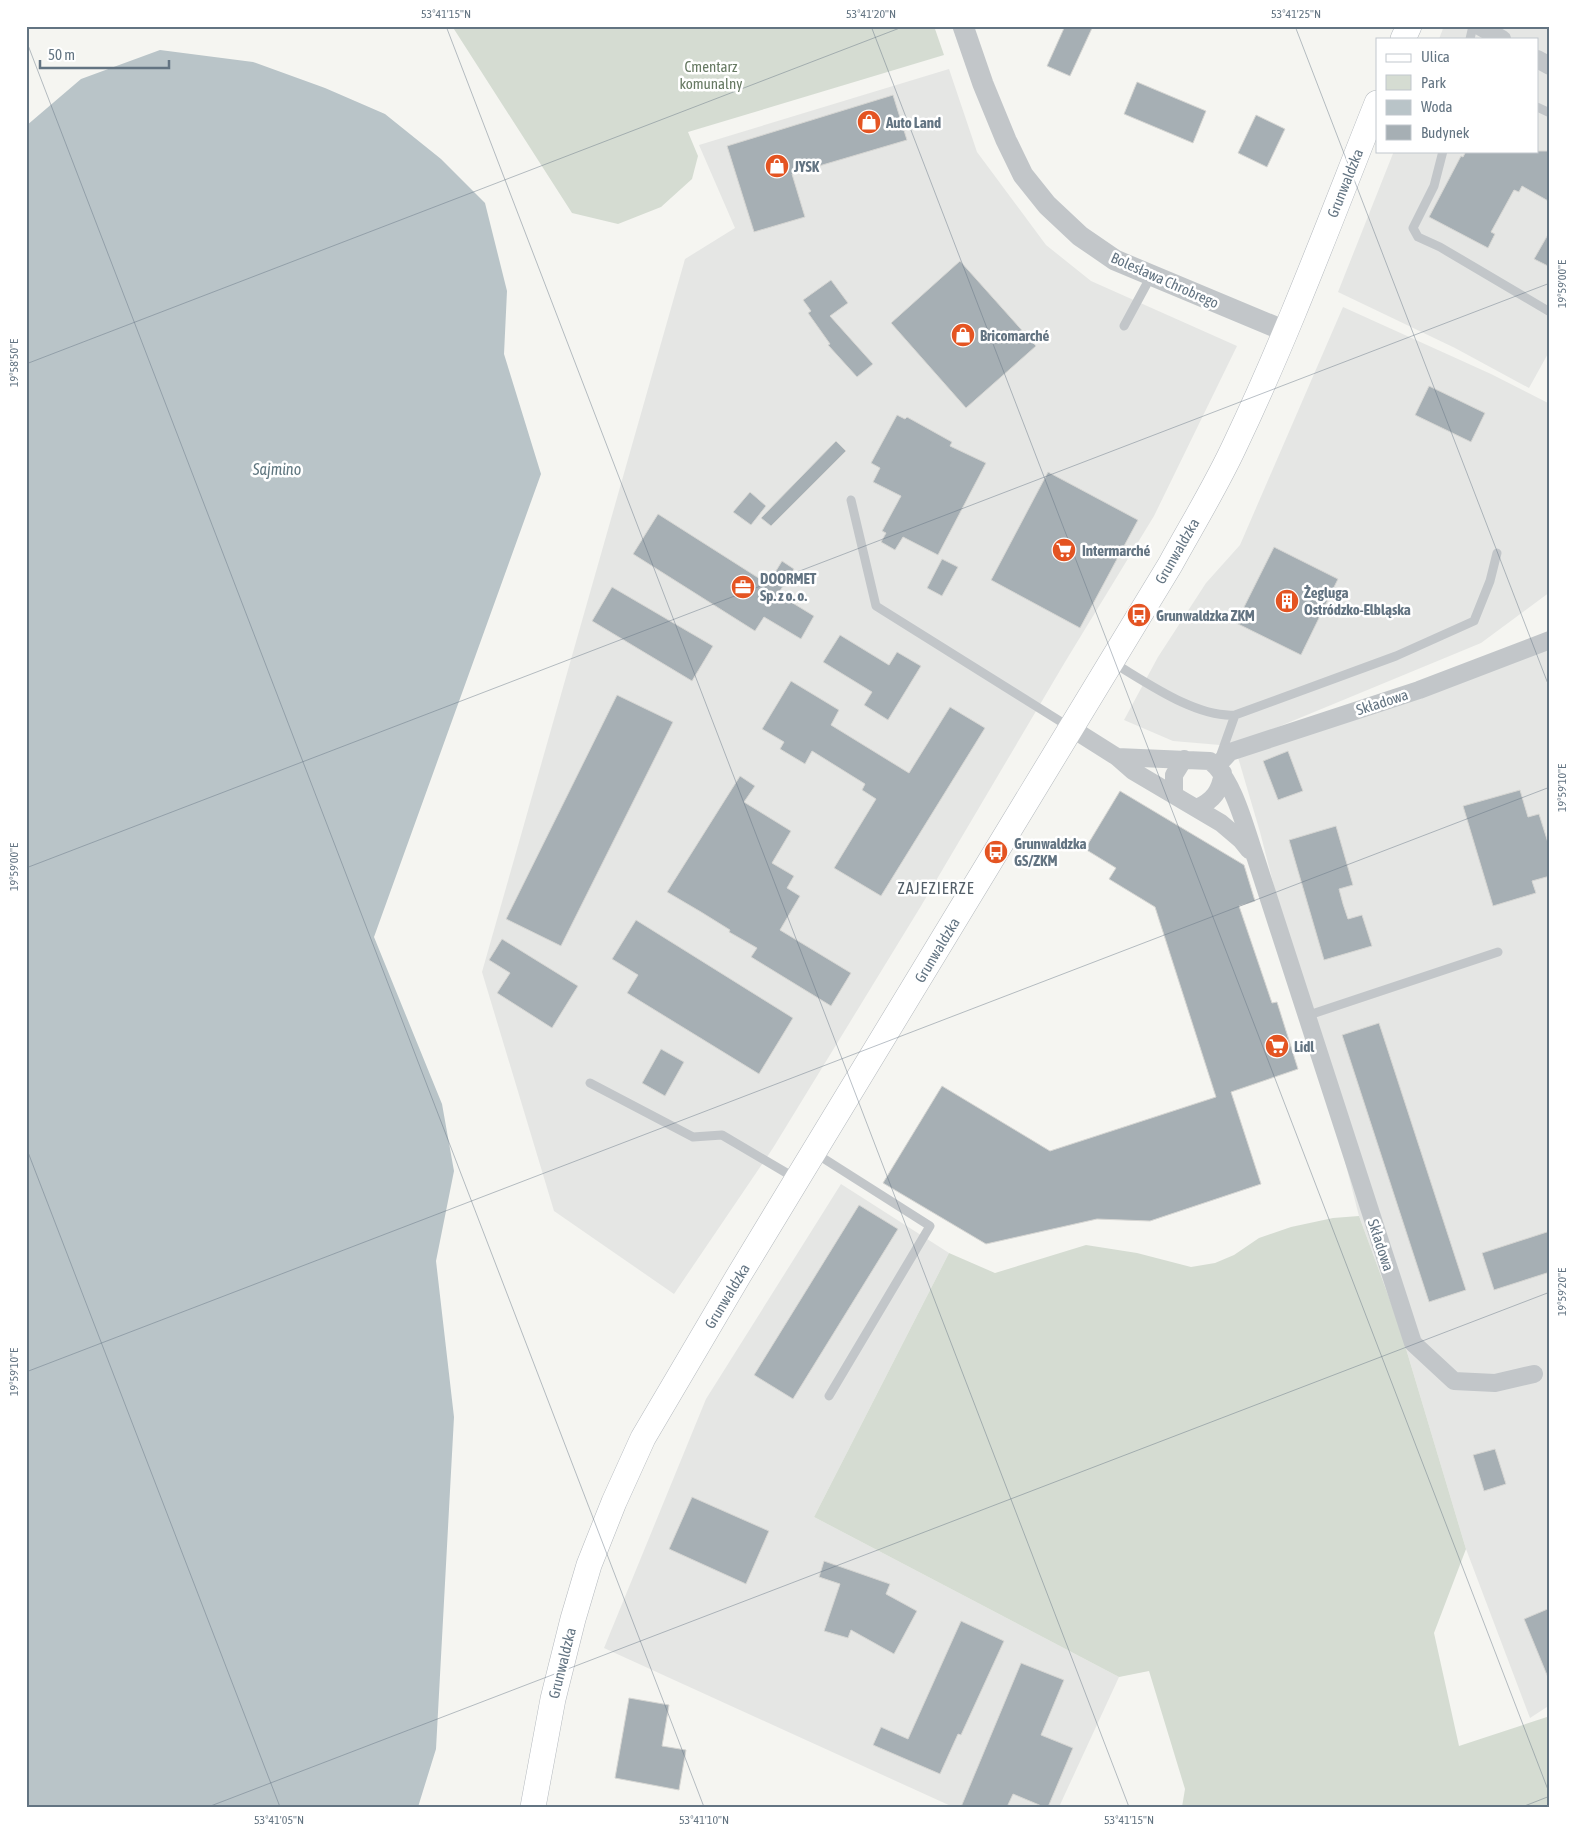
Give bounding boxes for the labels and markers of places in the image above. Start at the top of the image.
shop icon: Auto Land [856,109,882,135]
place label: Auto Land [885,114,941,131]
shop icon: JYSK [764,153,790,179]
place label: JYSK [793,158,820,175]
shop icon: Bricomarché [950,322,976,348]
place label: Bricomarché [980,327,1050,344]
supermarket icon: Intermarché [1051,537,1077,563]
place label: Intermarché [1082,542,1151,559]
place label: DOORMET Sp. z o. o. [760,570,817,604]
office icon: DOORMET Sp. z o. o. [730,574,756,600]
place label: Żegluga Ostródzko-Elbląska [1304,584,1411,618]
building icon: Żegluga Ostródzko-Elbląska [1274,588,1300,614]
bus stop icon: Grunwaldzka ZKM [1126,602,1152,628]
place label: Grunwaldzka ZKM [1156,607,1255,624]
place label: Grunwaldzka GS/ZKM [1014,835,1087,869]
bus stop icon: Grunwaldzka GS/ZKM [983,839,1009,865]
supermarket icon: Lidl [1264,1033,1290,1059]
place label: Lidl [1294,1038,1315,1055]

